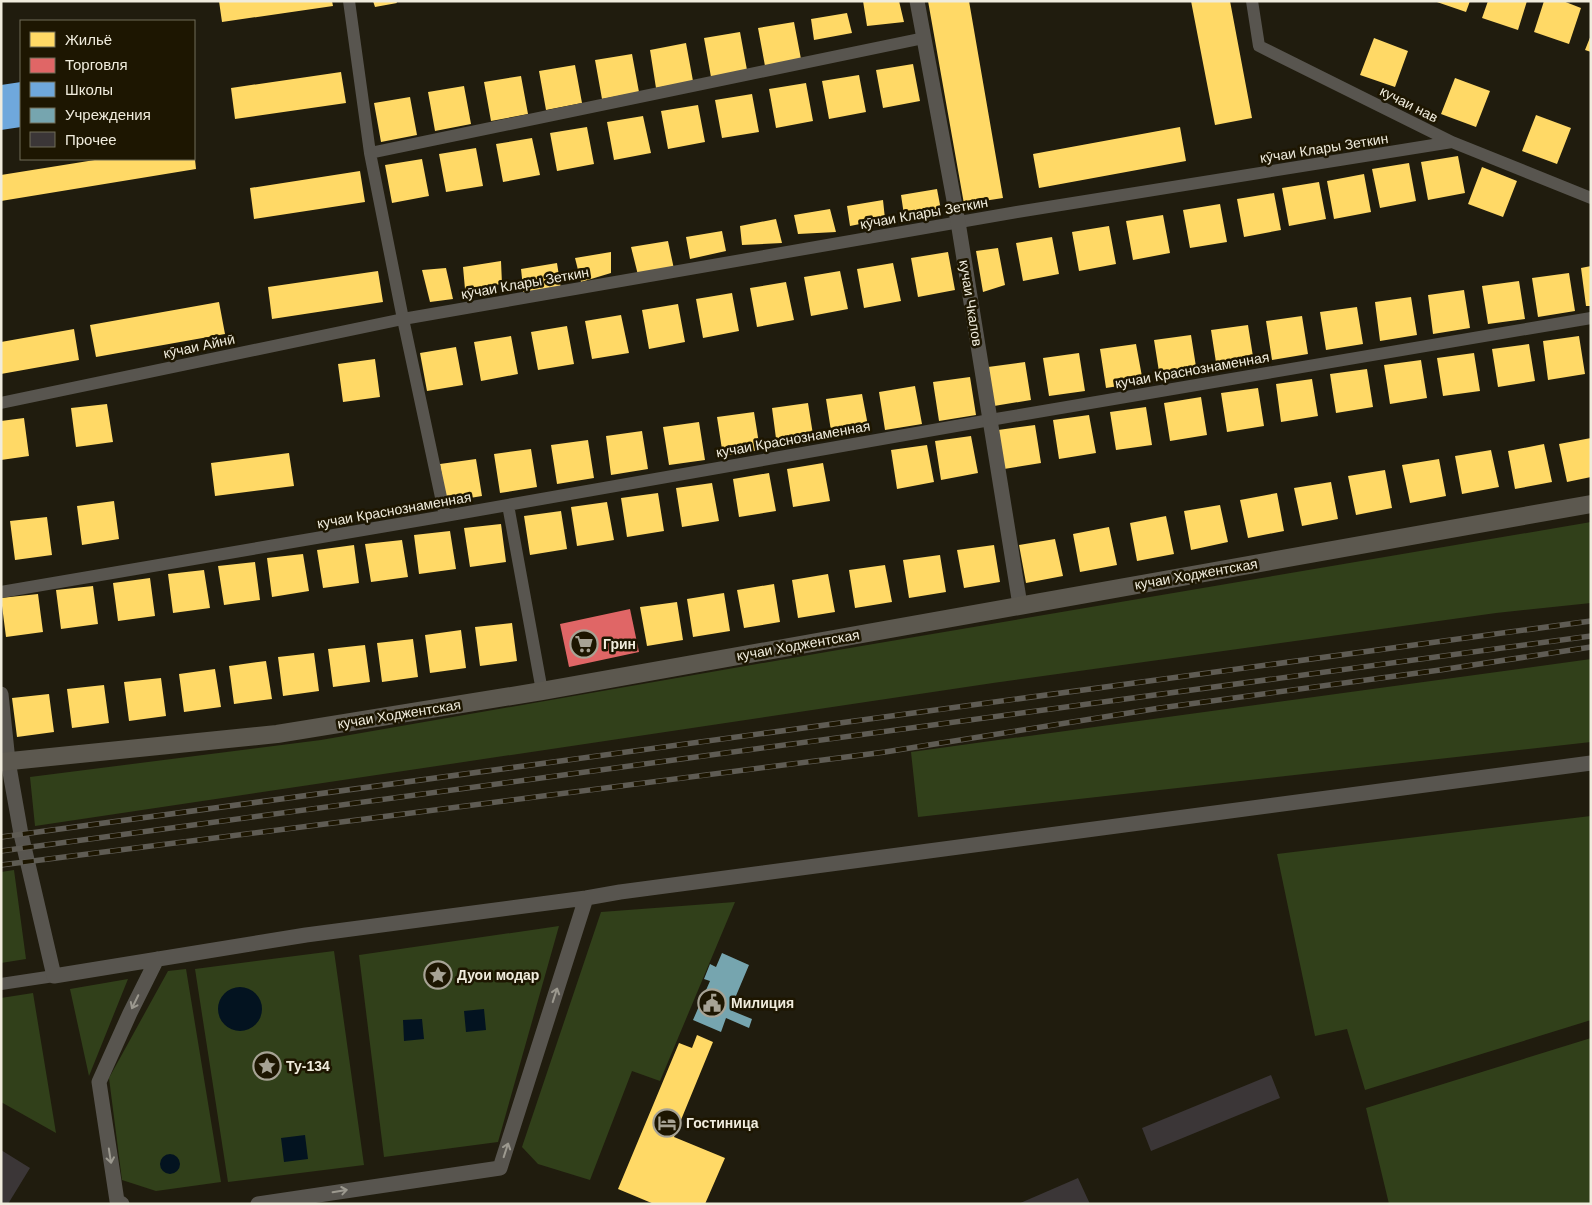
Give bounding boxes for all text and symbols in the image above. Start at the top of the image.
legend [20,20,195,160]
text: Жильё [65,31,112,48]
text: Торговля [65,56,128,73]
text: Школы [65,81,113,98]
street label: кучаи нав [1377,83,1441,125]
text: Учреждения [65,106,151,123]
street label: кӯчаи Клары Зеткин [1259,130,1389,166]
text: Прочее [65,131,117,148]
street label: кӯчаи Клары Зеткин [859,194,989,232]
street label: кучаи Чкалов [956,259,986,347]
street label: кӯчаи Клары Зеткин [460,264,590,302]
street label: кӯчаи Айнӣ [162,331,236,361]
street label: кучаи Краснознаменная [1114,349,1270,391]
street label: кучаи Краснознаменная [715,418,871,460]
street label: кучаи Краснознаменная [316,489,472,531]
street label: кучаи Ходжентская [1133,555,1259,593]
street label: кучаи Ходжентская [735,626,861,664]
supermarket icon: Грин [569,629,599,659]
place label: Грин [603,636,636,652]
street label: кучаи Ходжентская [336,696,462,732]
place icon: Дуои модар [423,960,453,990]
place label: Дуои модар [457,967,539,983]
one-way arrow [551,988,560,1004]
public building icon: Милиция [697,988,727,1018]
one-way arrow [130,994,139,1009]
place label: Милиция [731,995,794,1011]
place icon: Ту-134 [252,1051,282,1081]
place label: Ту-134 [286,1058,330,1074]
hotel icon: Гостиница [652,1108,682,1138]
place label: Гостиница [686,1115,759,1131]
one-way arrow [501,1143,511,1159]
one-way arrow [105,1148,115,1164]
one-way arrow [332,1186,348,1196]

